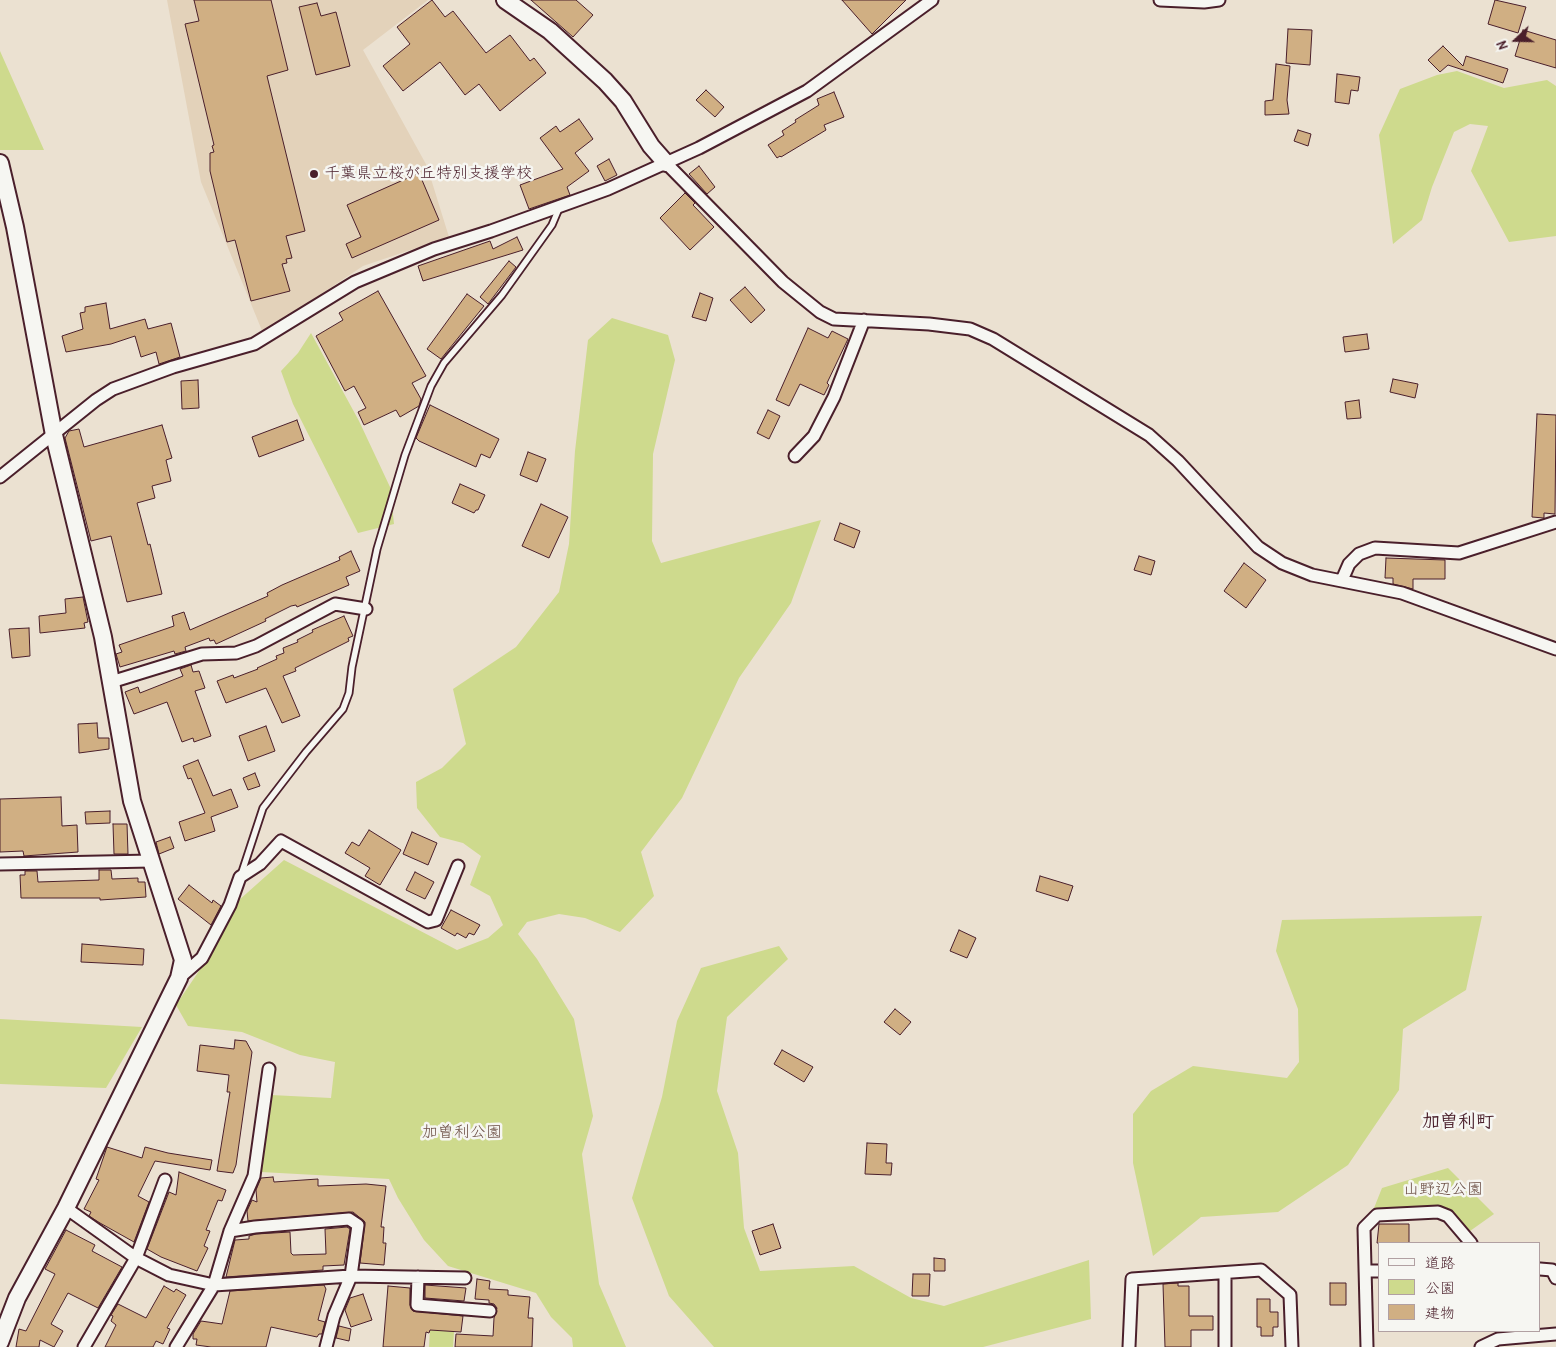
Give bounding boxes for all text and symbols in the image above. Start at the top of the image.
north arrow [1491,15,1541,65]
text: N [1491,39,1512,52]
place label: 千葉県立桜が丘特別支援学校 [324,164,532,184]
marker: 千葉県立桜が丘特別支援学校 [308,168,320,180]
district label: 加曽利町 [1422,1111,1494,1133]
park label: 加曽利公園 [422,1123,502,1143]
park label: 山野辺公園 [1403,1180,1483,1200]
legend [1378,1242,1541,1332]
text: 道路 [1425,1252,1455,1273]
text: 公園 [1425,1277,1455,1298]
text: 建物 [1425,1302,1455,1323]

